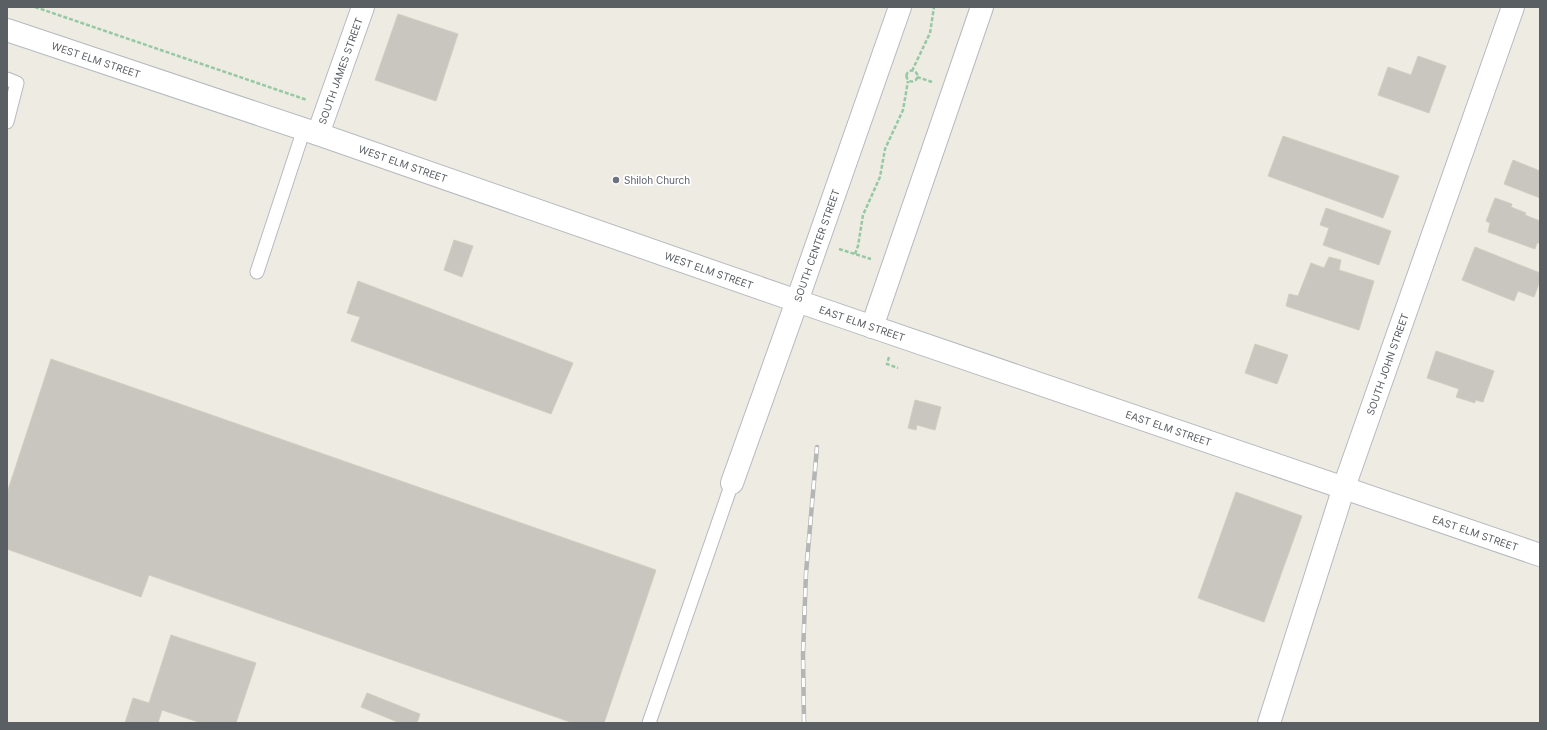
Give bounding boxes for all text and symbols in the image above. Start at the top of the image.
street label: SOUTH JAMES STREET [316,16,365,126]
street label: WEST ELM STREET [50,39,142,80]
street label: WEST ELM STREET [357,143,449,185]
place label: Shiloh Church [624,174,690,186]
marker: Shiloh Church [611,175,621,185]
street label: SOUTH CENTER STREET [791,187,842,303]
street label: WEST ELM STREET [663,249,755,291]
street label: EAST ELM STREET [818,303,907,343]
street label: SOUTH JOHN STREET [1364,311,1411,417]
street label: EAST ELM STREET [1124,408,1213,448]
street label: EAST ELM STREET [1431,513,1520,553]

